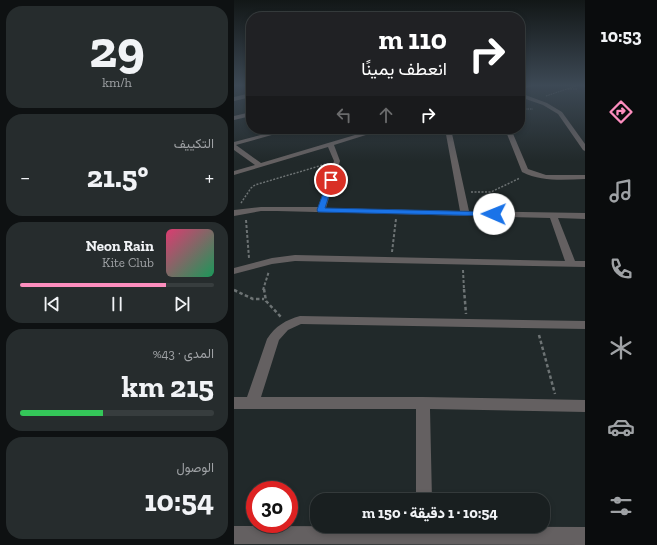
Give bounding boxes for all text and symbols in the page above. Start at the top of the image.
text: 29 [89,18,145,80]
text: 110 m [378,23,447,56]
text: 10:53 [600,25,642,47]
icon: right [461,28,513,80]
text: انعطف يمينًا [361,58,447,80]
text: km/h [102,75,132,90]
icon: directions [607,98,635,126]
icon: left [333,104,355,126]
icon: ahead [375,104,397,126]
icon: right [417,104,439,126]
text: التكييف [174,136,214,151]
text: 21.5° [87,159,148,195]
pin [314,163,348,197]
text: − [20,164,30,191]
text: + [205,164,214,191]
icon: arrive [320,169,342,191]
icon: music [607,177,635,205]
position arrow [473,193,515,235]
text: Neon Rain [86,237,154,255]
text: Kite Club [102,255,154,270]
icon: phone [607,255,635,283]
icon: previous [41,293,63,315]
icon: pause [106,293,128,315]
icon: next [171,293,193,315]
icon: climate [607,334,635,362]
text: المدى · 43% [153,346,214,361]
text: 215 km [122,369,214,405]
icon: car [607,413,635,441]
text: الوصول [176,460,214,475]
speed limit sign: 30 [246,481,298,533]
text: 10:54 [144,483,214,519]
icon: filters [607,492,635,520]
text: 10:54 · 1 دقيقة · 150 m [362,504,498,522]

